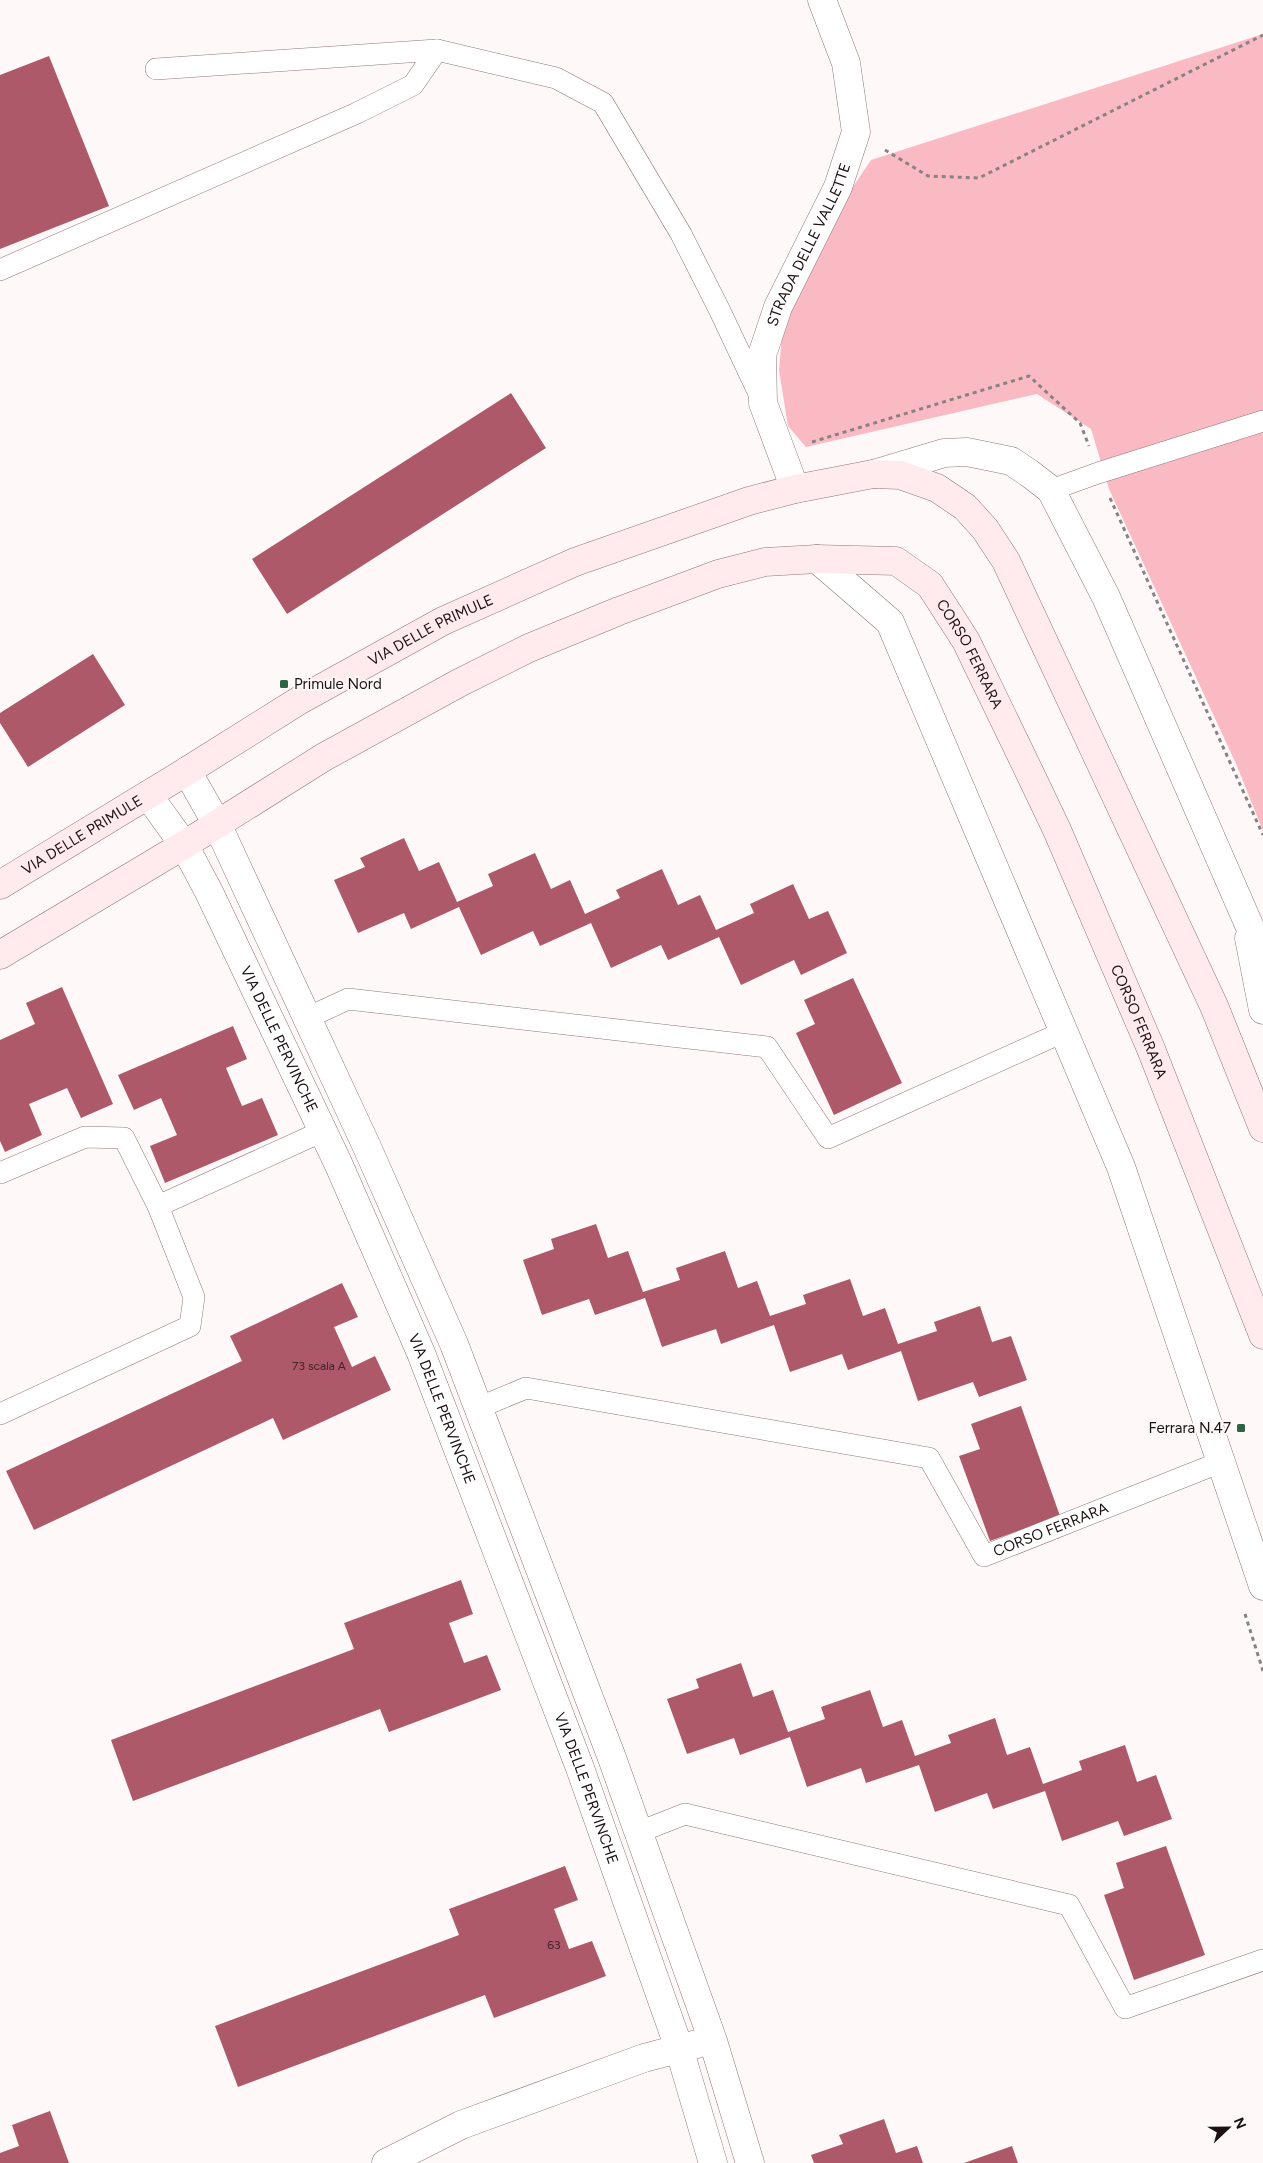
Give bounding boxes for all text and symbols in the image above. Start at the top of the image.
street label: STRADA DELLE VALLETTE [763,161,854,329]
street label: VIA DELLE PRIMULE [365,591,496,669]
street label: CORSO FERRARA [933,596,1006,712]
place label: Primule Nord [294,675,382,693]
marker: Primule Nord [278,678,290,690]
street label: VIA DELLE PRIMULE [18,791,146,879]
street label: CORSO FERRARA [1107,962,1171,1081]
street label: VIA DELLE PERVINCHE [237,963,322,1115]
street label: VIA DELLE PERVINCHE [405,1331,479,1487]
house number: 73 scala A [292,1359,346,1373]
place label: Ferrara N.47 [1148,1419,1231,1437]
marker: Ferrara N.47 [1235,1422,1247,1434]
street label: CORSO FERRARA [991,1499,1111,1560]
street label: VIA DELLE PERVINCHE [551,1710,622,1866]
house number: 63 [547,1938,561,1952]
north arrow [1203,2103,1253,2153]
text: N [1230,2115,1249,2132]

